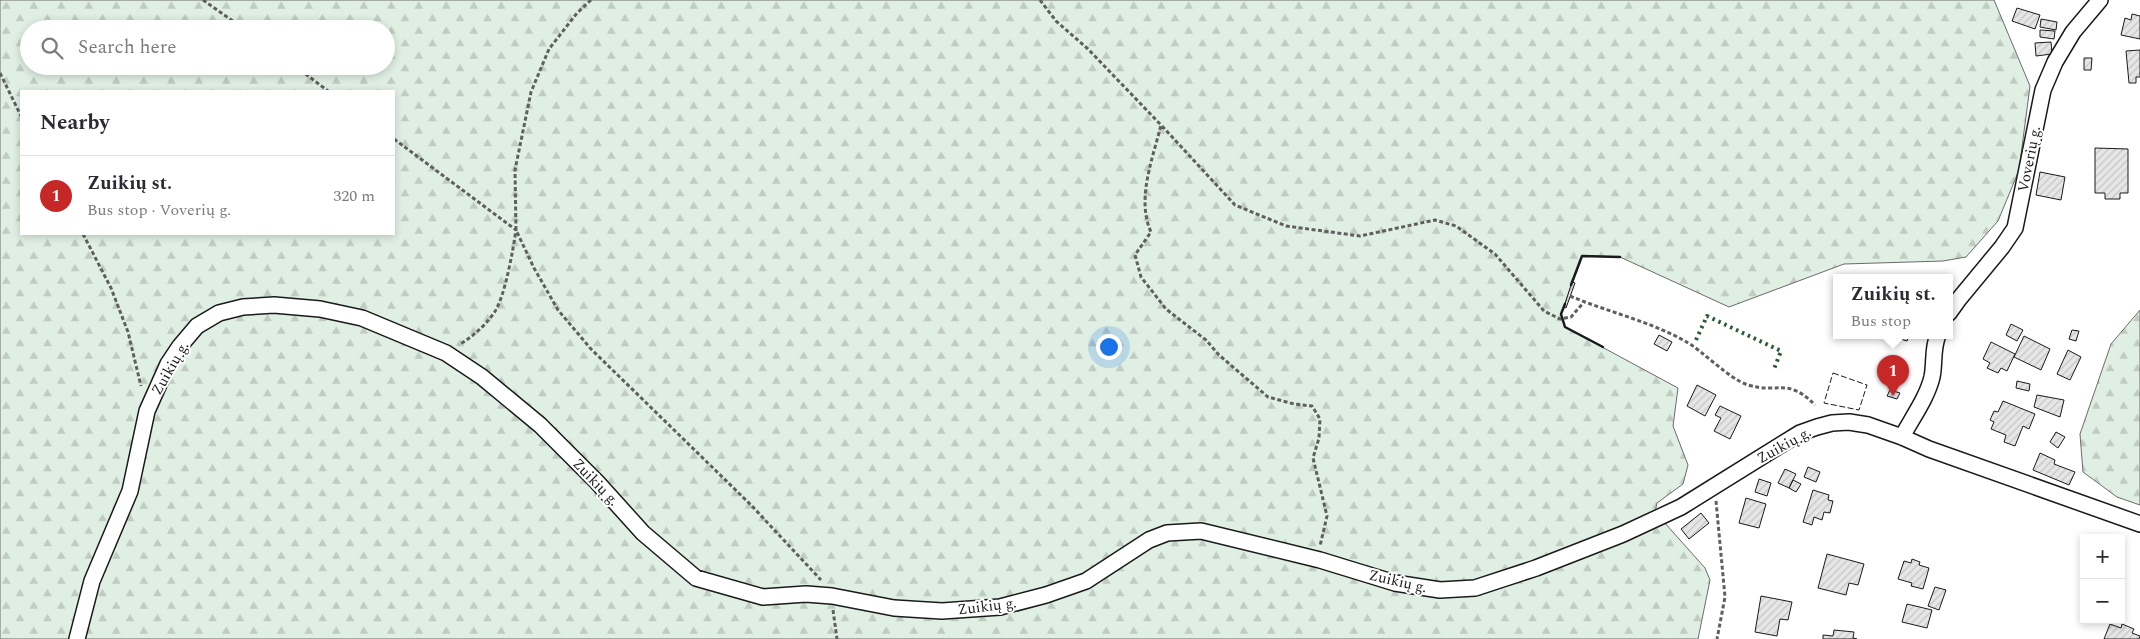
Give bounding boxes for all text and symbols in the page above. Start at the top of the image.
search box [20,20,395,75]
text: Search here [78,33,177,62]
icon: search [38,34,66,62]
text: Nearby [40,107,110,139]
street label: Voverių g. [2012,124,2047,194]
text: Zuikių st. [87,169,172,198]
text: 1 [52,184,60,208]
text: 320 m [333,184,375,208]
text: Bus stop · Voverių g. [87,198,231,222]
popup [1833,274,1953,339]
text: Zuikių st. [1851,280,1936,309]
text: Bus stop [1851,309,1911,333]
your location [1096,334,1122,360]
street label: Zuikių g. [146,337,195,400]
pin: 1 [1877,355,1909,396]
street label: Zuikių g. [1753,421,1816,470]
street label: Zuikių g. [567,453,624,512]
map controls [2080,534,2125,624]
button: + [2080,534,2125,579]
street label: Zuikių g. [1367,564,1429,599]
button: − [2080,579,2125,624]
street label: Zuikių g. [956,591,1018,622]

